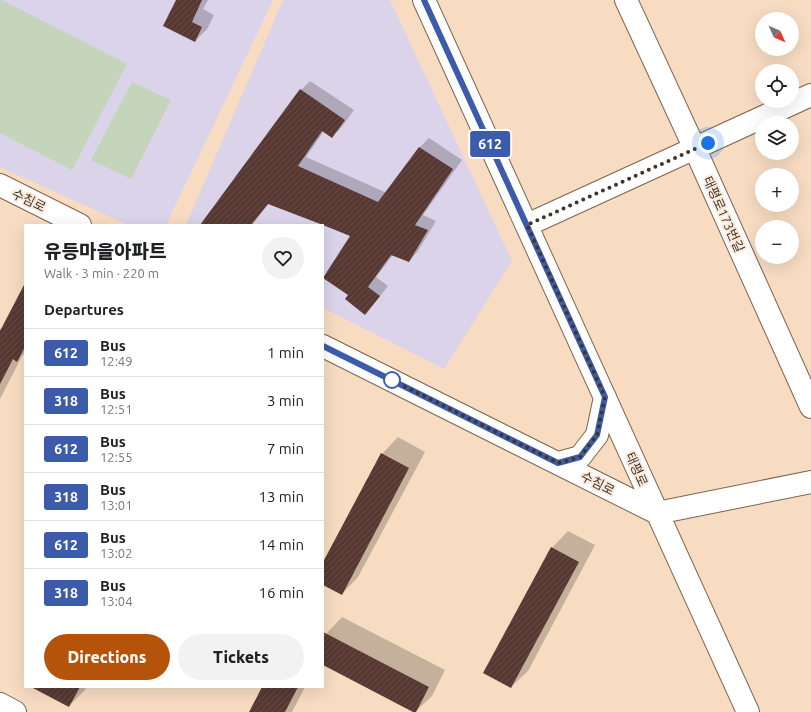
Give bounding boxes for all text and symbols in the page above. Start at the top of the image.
north arrow [755,12,799,56]
map controls [755,12,799,264]
button: locate [755,64,799,108]
button: layers [755,116,799,160]
line badge: 612 [467,131,513,157]
your location [698,133,718,153]
text: 612 [478,136,502,152]
button: + [755,168,799,212]
street label: 태평로173번길 [701,174,747,254]
street label: 수침로 [10,186,48,214]
button: − [755,220,799,264]
button: heart [262,237,304,279]
text: 유등마을아파트 [44,240,166,262]
text: Walk · 3 min · 220 m [44,266,159,280]
text: Departures [44,301,124,318]
text: Bus [100,337,126,354]
text: 1 min [267,344,304,361]
text: 612 [54,345,78,361]
text: 12:49 [100,354,133,368]
unlabelled marker [383,371,401,389]
text: Bus [100,385,126,402]
text: 3 min [267,392,304,409]
text: 318 [54,393,78,409]
text: 12:51 [100,402,133,416]
text: Bus [100,433,126,450]
text: 7 min [267,440,304,457]
text: 612 [54,441,78,457]
text: 12:55 [100,450,133,464]
street label: 태평로 [623,450,651,488]
street label: 수침로 [579,469,617,497]
text: Bus [100,481,126,498]
text: 13 min [258,488,304,505]
text: 318 [54,489,78,505]
text: 13:01 [100,498,133,512]
text: Bus [100,529,126,546]
text: 14 min [258,536,304,553]
text: 612 [54,537,78,553]
text: 13:02 [100,546,133,560]
text: Bus [100,577,126,594]
text: 16 min [258,584,304,601]
text: 318 [54,585,78,601]
text: 13:04 [100,594,133,608]
button: Directions [44,634,170,680]
button: Tickets [178,634,304,680]

